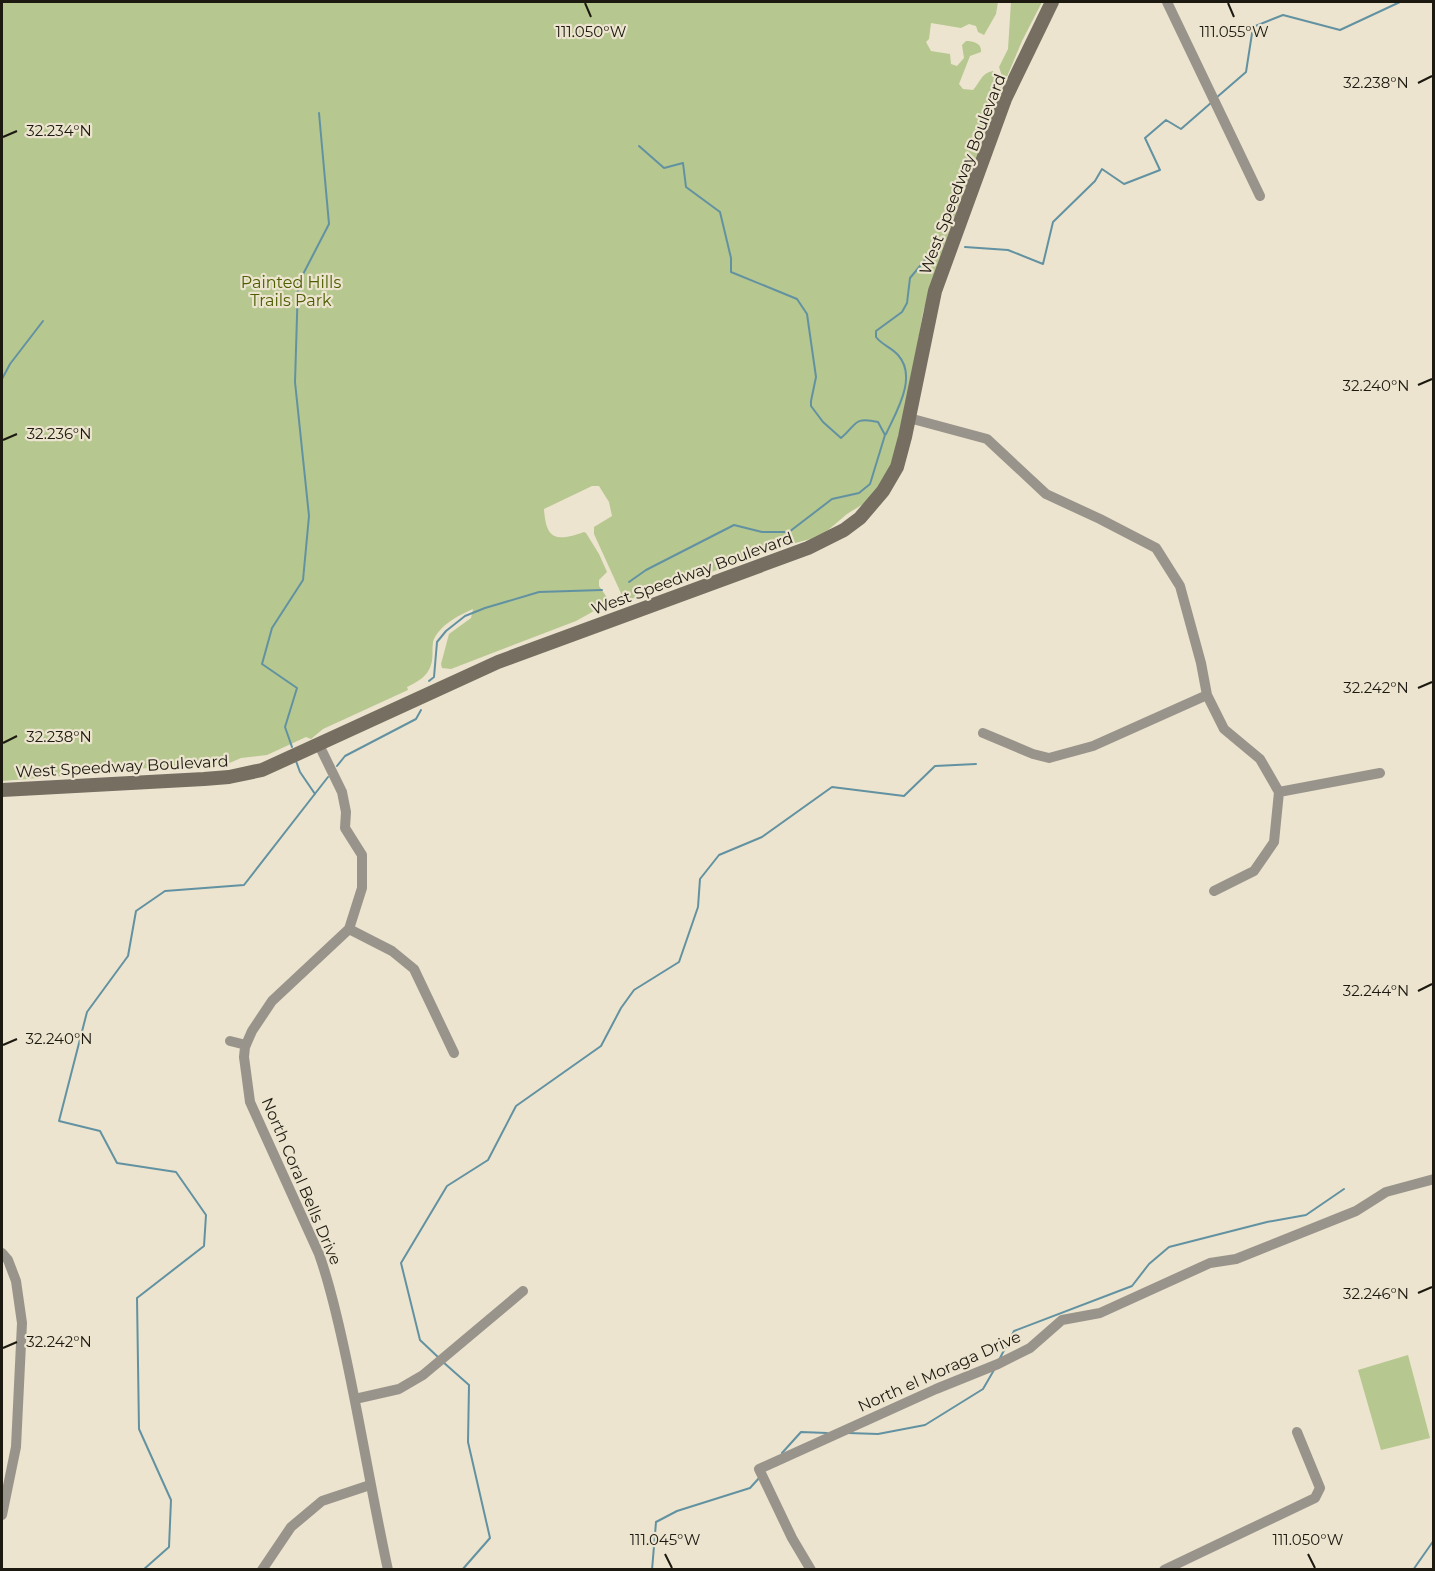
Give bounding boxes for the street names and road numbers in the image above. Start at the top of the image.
street label: West Speedway Boulevard [915,71,1010,277]
street label: West Speedway Boulevard [589,528,796,619]
street label: West Speedway Boulevard [15,751,229,782]
street label: North Coral Bells Drive [258,1095,345,1268]
street label: North el Moraga Drive [855,1327,1024,1416]

